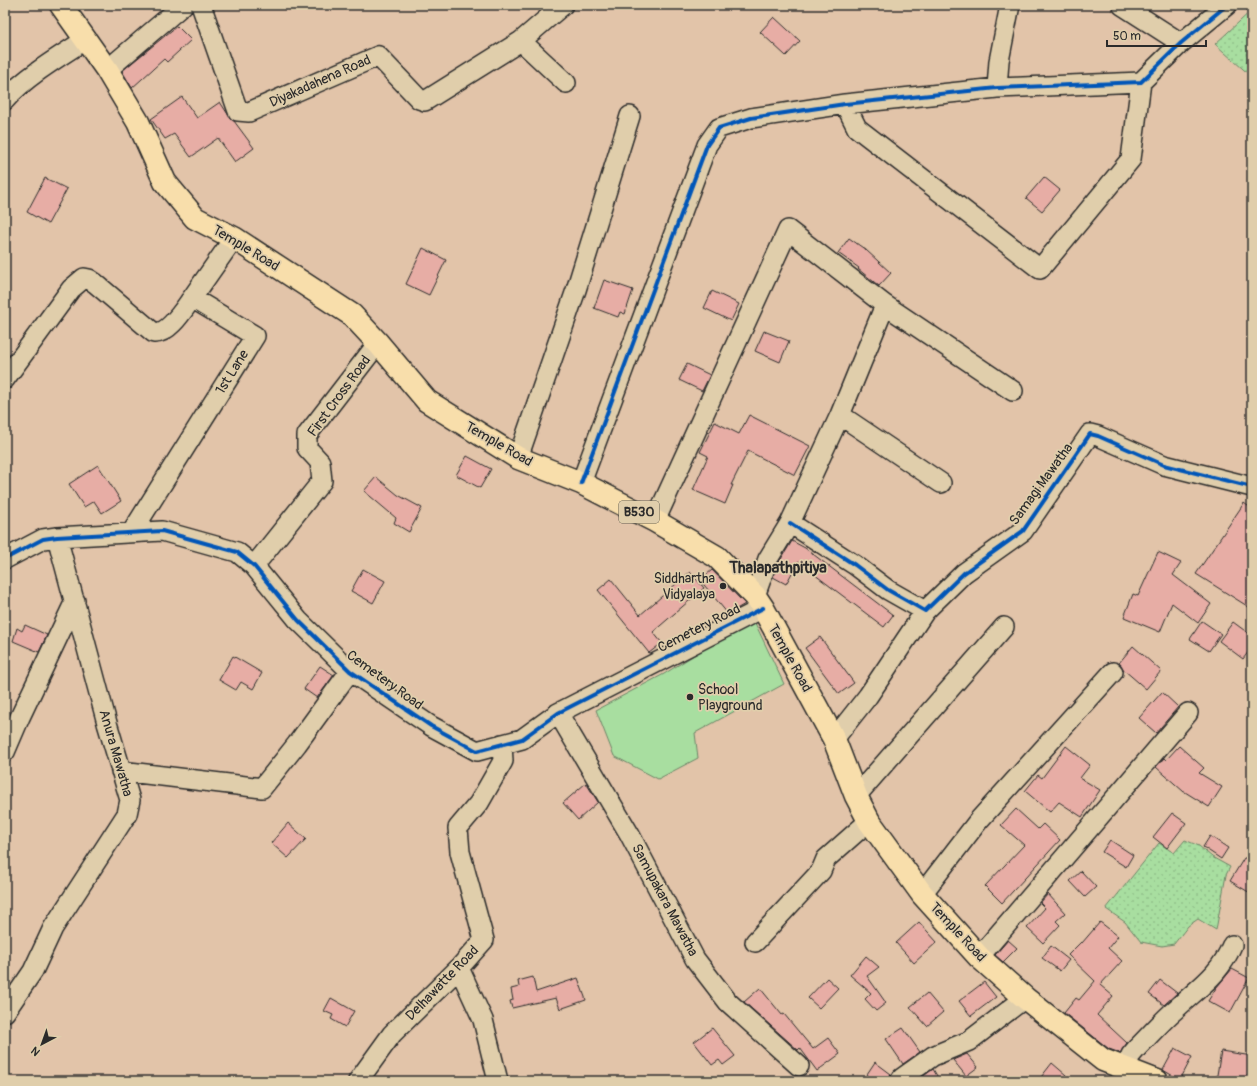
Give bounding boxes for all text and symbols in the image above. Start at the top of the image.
scale bar [1107,22,1206,48]
text: 50 m [1113,29,1141,44]
street label: Diyakadahena Road [267,51,373,111]
street label: Temple Road [209,221,283,275]
street label: 1st Lane [212,347,252,397]
street label: First Cross Road [304,352,374,440]
street label: Temple Road [462,418,536,470]
street label: Samagi Mawatha [1006,440,1076,528]
road number: B530 [619,501,659,523]
district label: Thalapathpitiya [728,558,827,578]
place label: Siddhartha Vidyalaya [654,570,715,603]
marker: Siddhartha Vidyalaya [718,581,728,591]
street label: Cemetery Road [655,600,743,656]
street label: Temple Road [764,621,816,695]
street label: Cemetery Road [343,647,427,713]
place label: School Playground [698,681,763,714]
marker: School Playground [685,692,695,702]
street label: Anura Mawatha [96,708,136,798]
street label: Samupakara Mawatha [628,841,702,959]
street label: Temple Road [926,899,990,965]
street label: Delhawatte Road [402,942,482,1024]
north arrow [22,1024,62,1064]
text: N [28,1043,43,1059]

